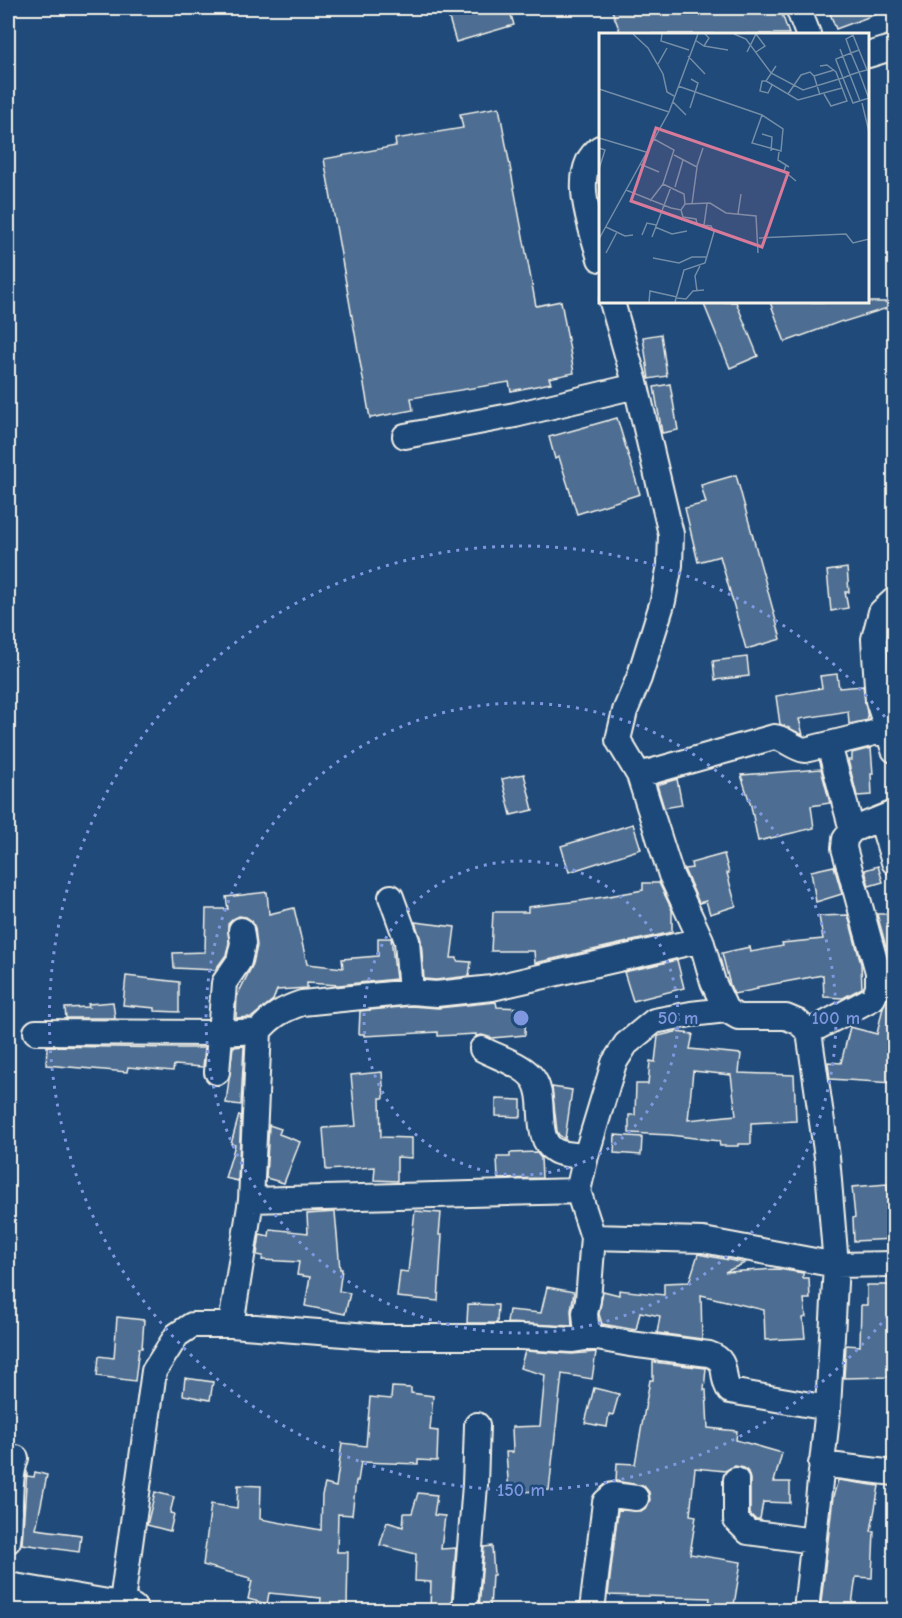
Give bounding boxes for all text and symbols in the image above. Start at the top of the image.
inset map [599,33,869,303]
centre of rings [511,1008,531,1028]
text: 50 m [658,1008,698,1029]
text: 100 m [812,1008,860,1029]
text: 150 m [497,1480,545,1501]

